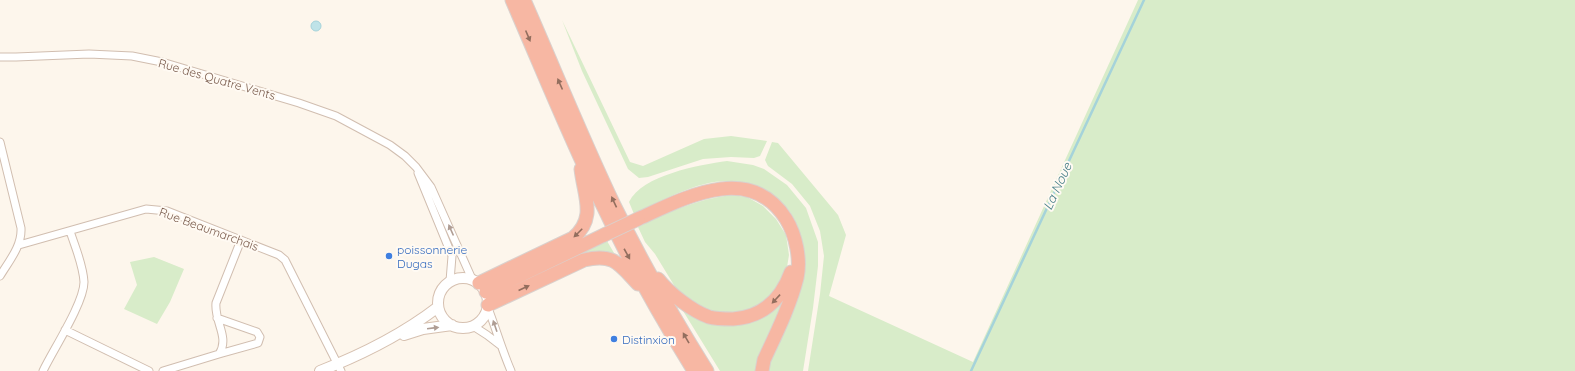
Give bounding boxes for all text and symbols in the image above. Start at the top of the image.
one-way arrow [525,30,531,41]
street label: Rue des Quatre Vents [157,55,278,103]
one-way arrow [557,78,563,89]
water label: La Noue [1039,159,1075,212]
one-way arrow [611,197,617,208]
street label: Rue Beaumarchais [157,204,261,254]
one-way arrow [447,224,454,236]
one-way arrow [573,228,583,238]
place label: poissonnerie Dugas [397,242,467,271]
one-way arrow [623,248,630,260]
marker: poissonnerie Dugas [384,251,394,261]
one-way arrow [518,285,529,291]
one-way arrow [771,294,780,304]
one-way arrow [491,320,497,332]
one-way arrow [427,325,439,331]
place label: Distinxion [622,332,675,347]
one-way arrow [683,332,690,344]
marker: Distinxion [609,334,619,344]

